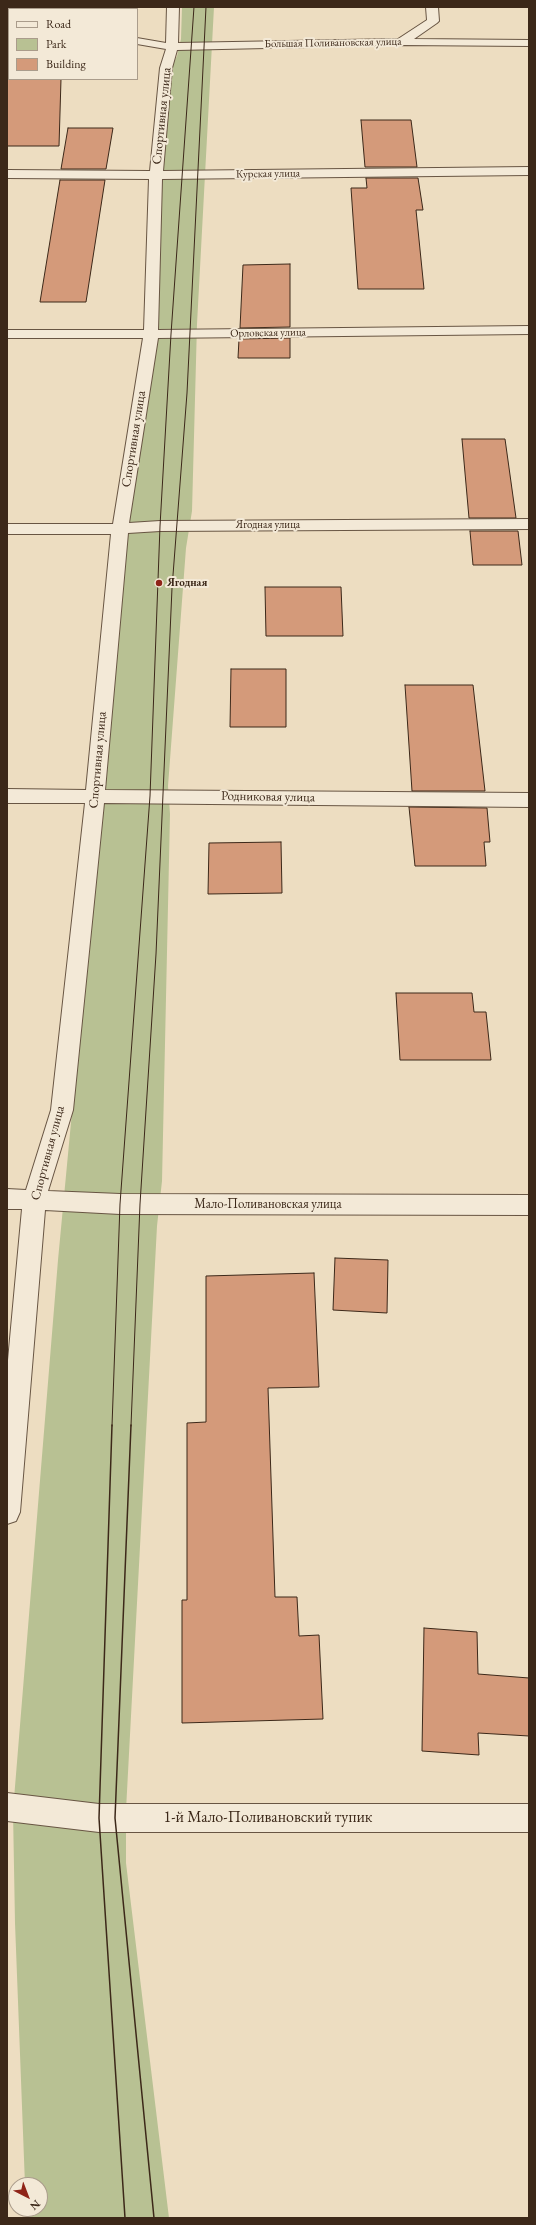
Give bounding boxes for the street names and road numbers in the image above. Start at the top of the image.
street label: Большая Поливановская улица [264,35,402,51]
street label: Спортивная улица [149,67,175,165]
street label: Курская улица [236,167,300,181]
street label: Орловская улица [230,326,306,340]
street label: Спортивная улица [119,390,149,488]
street label: Ягодная улица [236,518,300,532]
street label: Спортивная улица [86,711,110,809]
street label: Родниковая улица [221,788,315,806]
street label: Спортивная улица [28,1104,68,1202]
street label: Мало-Поливановская улица [194,1196,342,1212]
street label: 1-й Мало-Поливановский тупик [163,1808,373,1828]

